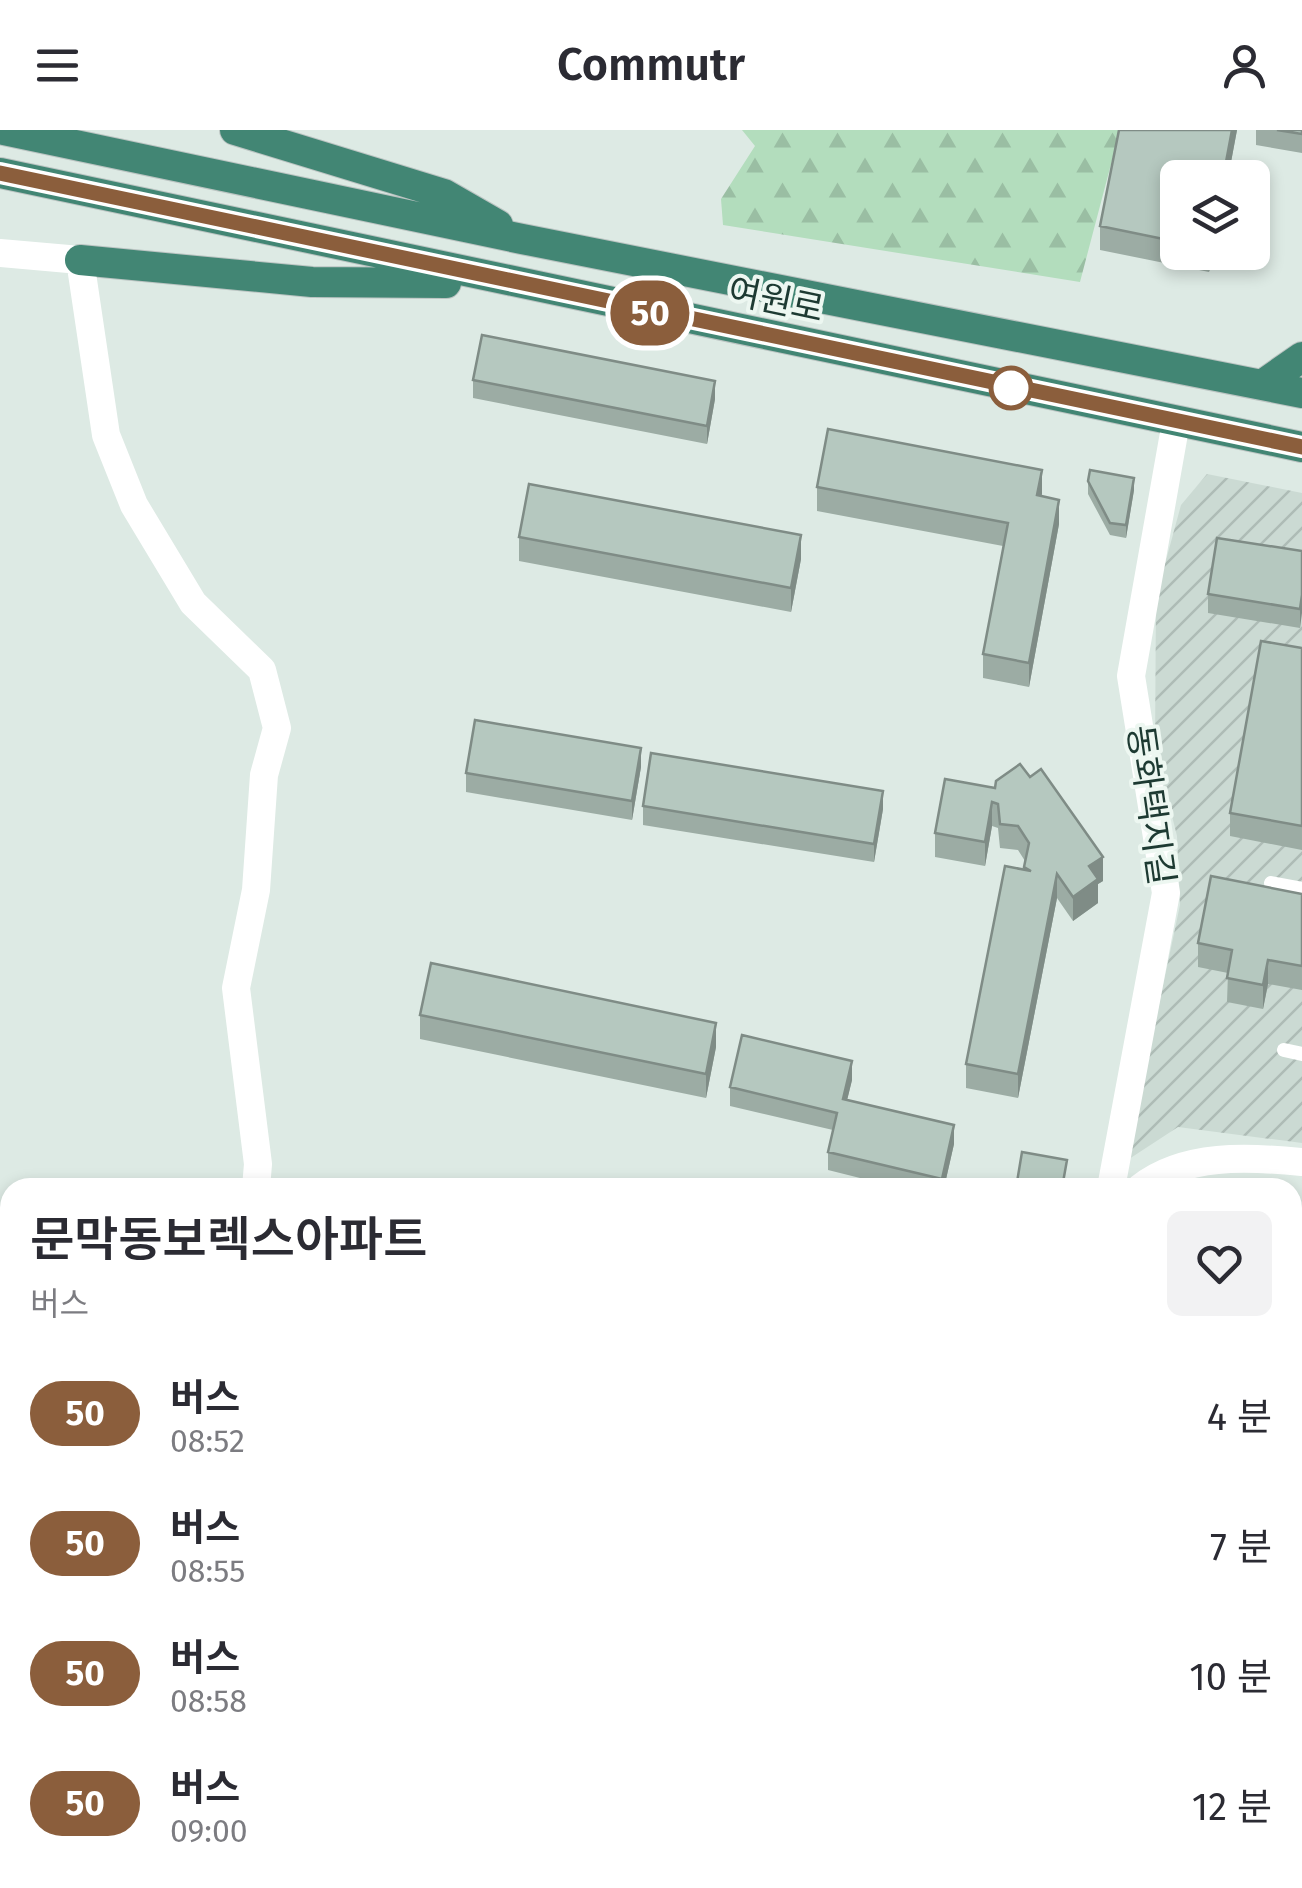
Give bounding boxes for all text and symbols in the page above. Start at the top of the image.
icon: menu [30,38,85,93]
text: Commutr [557,38,745,92]
icon: person [1217,38,1272,93]
map controls [1160,160,1270,270]
button: layers [1160,160,1270,270]
street label: 여원로 [724,269,828,331]
line badge: 50 [605,280,695,346]
text: 50 [630,292,670,334]
unlabelled marker [990,367,1032,409]
street label: 동화택지길 [1119,722,1183,888]
text: 문막동보렉스아파트 [30,1211,427,1269]
button: heart [1167,1211,1272,1316]
text: 버스 [30,1285,89,1323]
text: 버스 [170,1375,240,1421]
text: 50 [65,1392,105,1434]
text: 4 분 [1207,1394,1272,1440]
text: 08:52 [170,1422,245,1460]
text: 버스 [170,1505,240,1551]
text: 50 [65,1522,105,1564]
text: 7 분 [1210,1524,1272,1570]
text: 08:55 [170,1552,245,1590]
text: 버스 [170,1635,240,1681]
text: 50 [65,1652,105,1694]
text: 10 분 [1189,1654,1272,1700]
text: 08:58 [170,1682,247,1720]
text: 버스 [170,1765,240,1811]
text: 50 [65,1782,105,1824]
text: 12 분 [1192,1784,1272,1830]
text: 09:00 [170,1812,248,1850]

